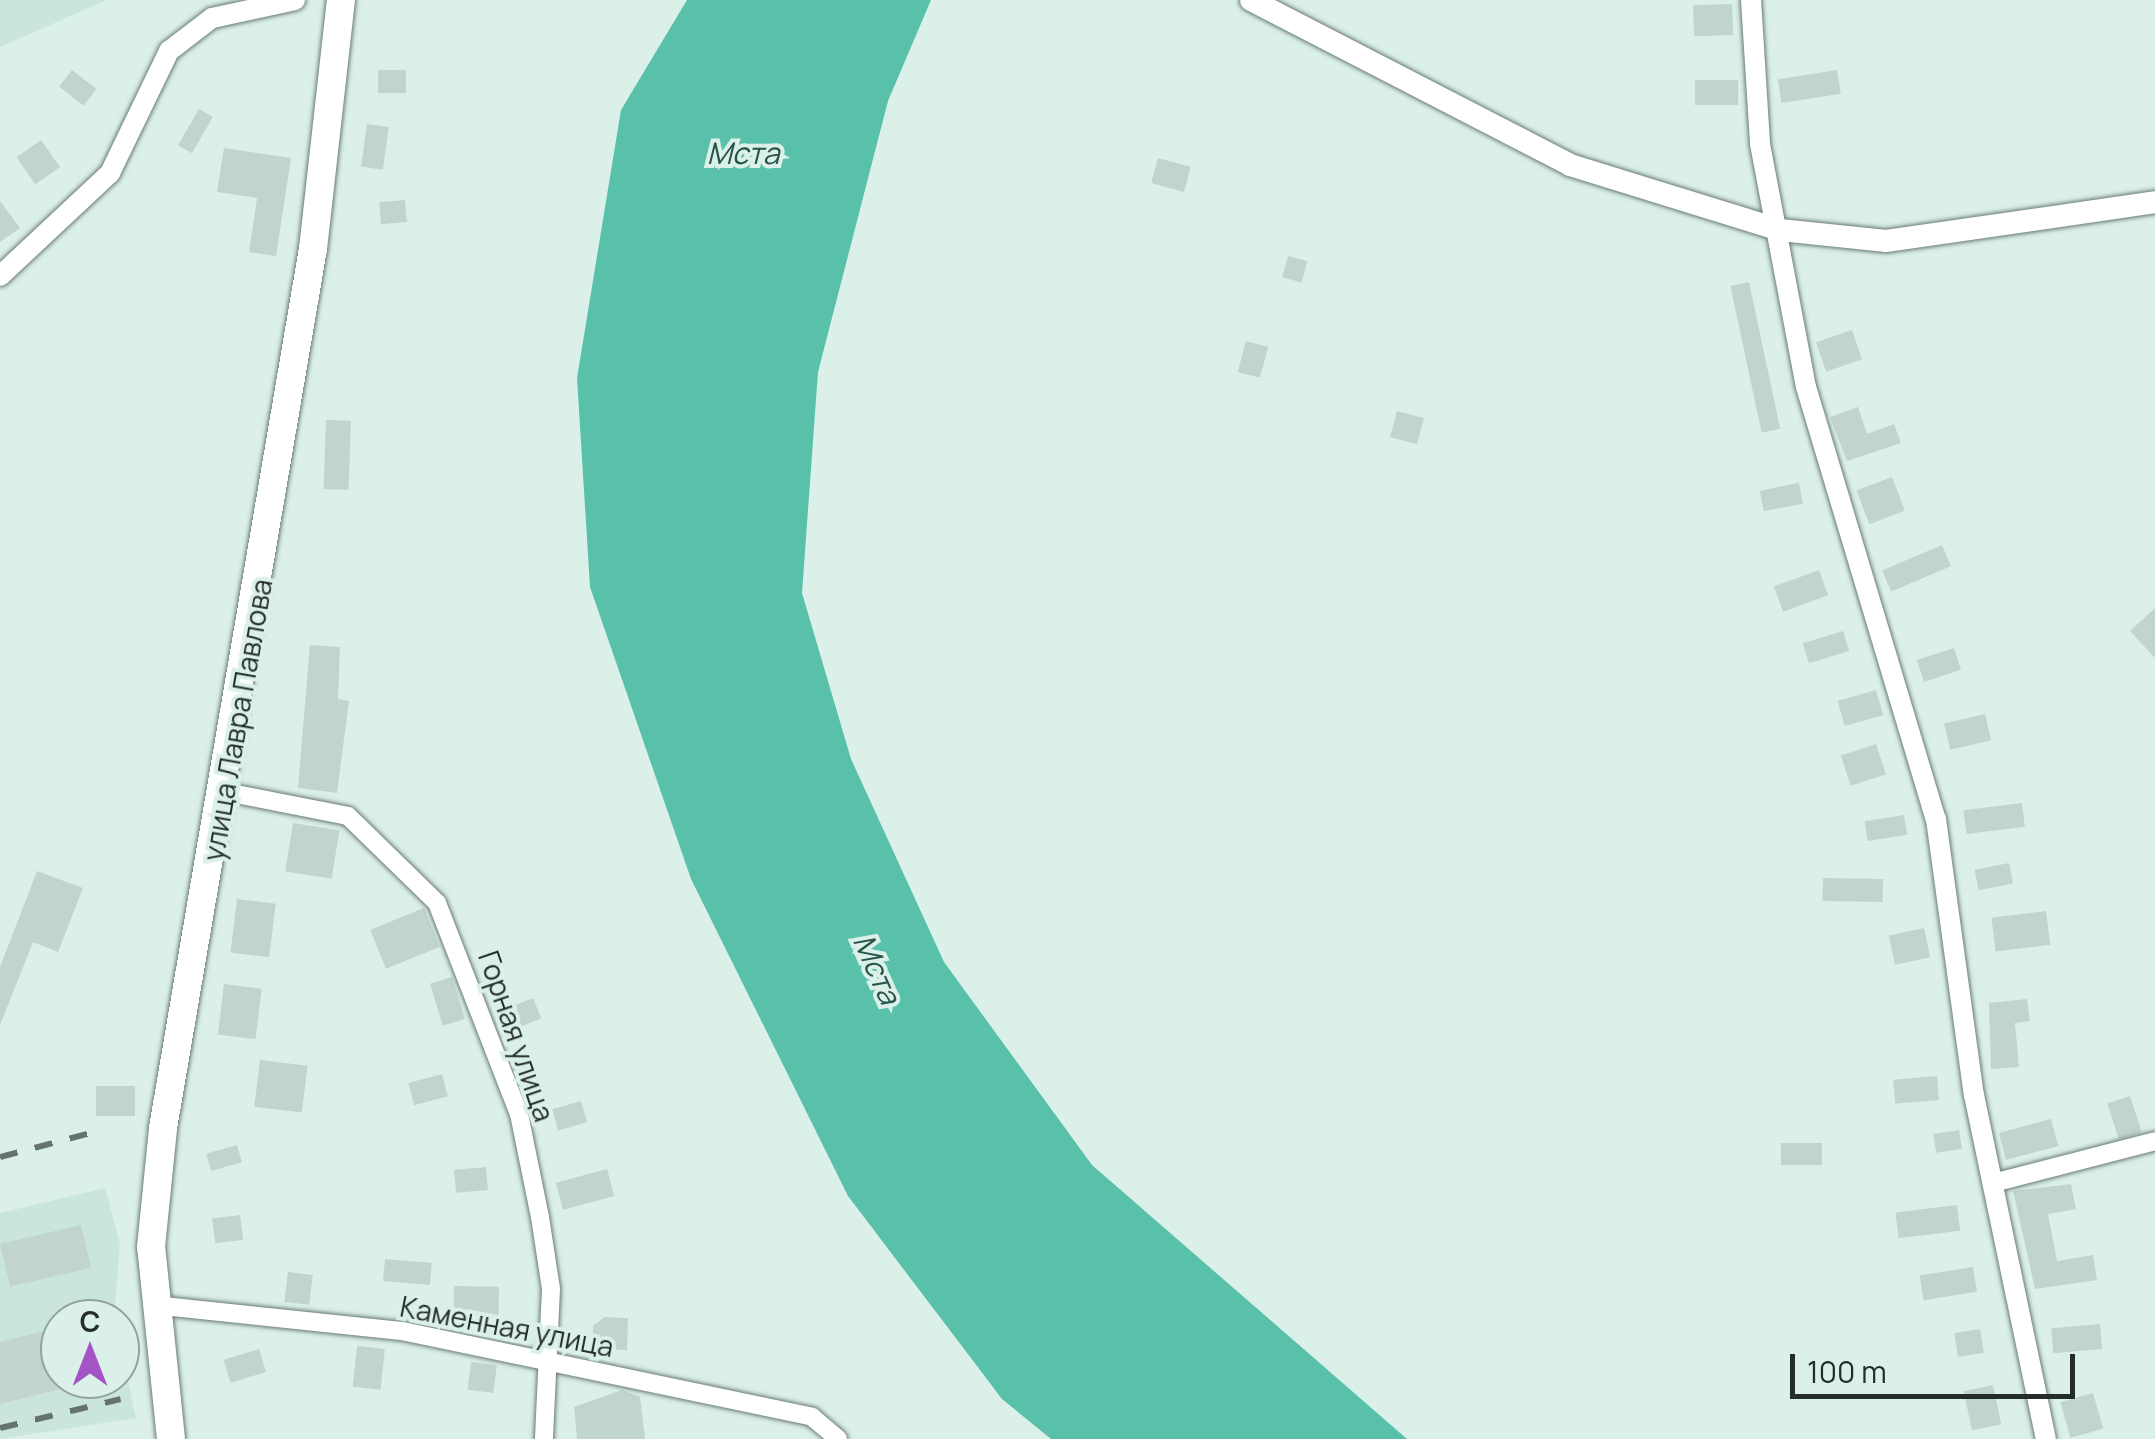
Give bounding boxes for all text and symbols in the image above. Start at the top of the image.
water label: Мста [707,135,779,171]
street label: улица Лавра Павлова [196,576,278,864]
water label: Мста [846,928,908,1010]
street label: Горная улица [472,946,562,1126]
street label: Каменная улица [397,1289,617,1363]
north arrow [40,1299,140,1399]
text: С [80,1302,100,1340]
scale bar [1795,1334,2080,1396]
text: 100 m [1807,1351,1887,1392]

